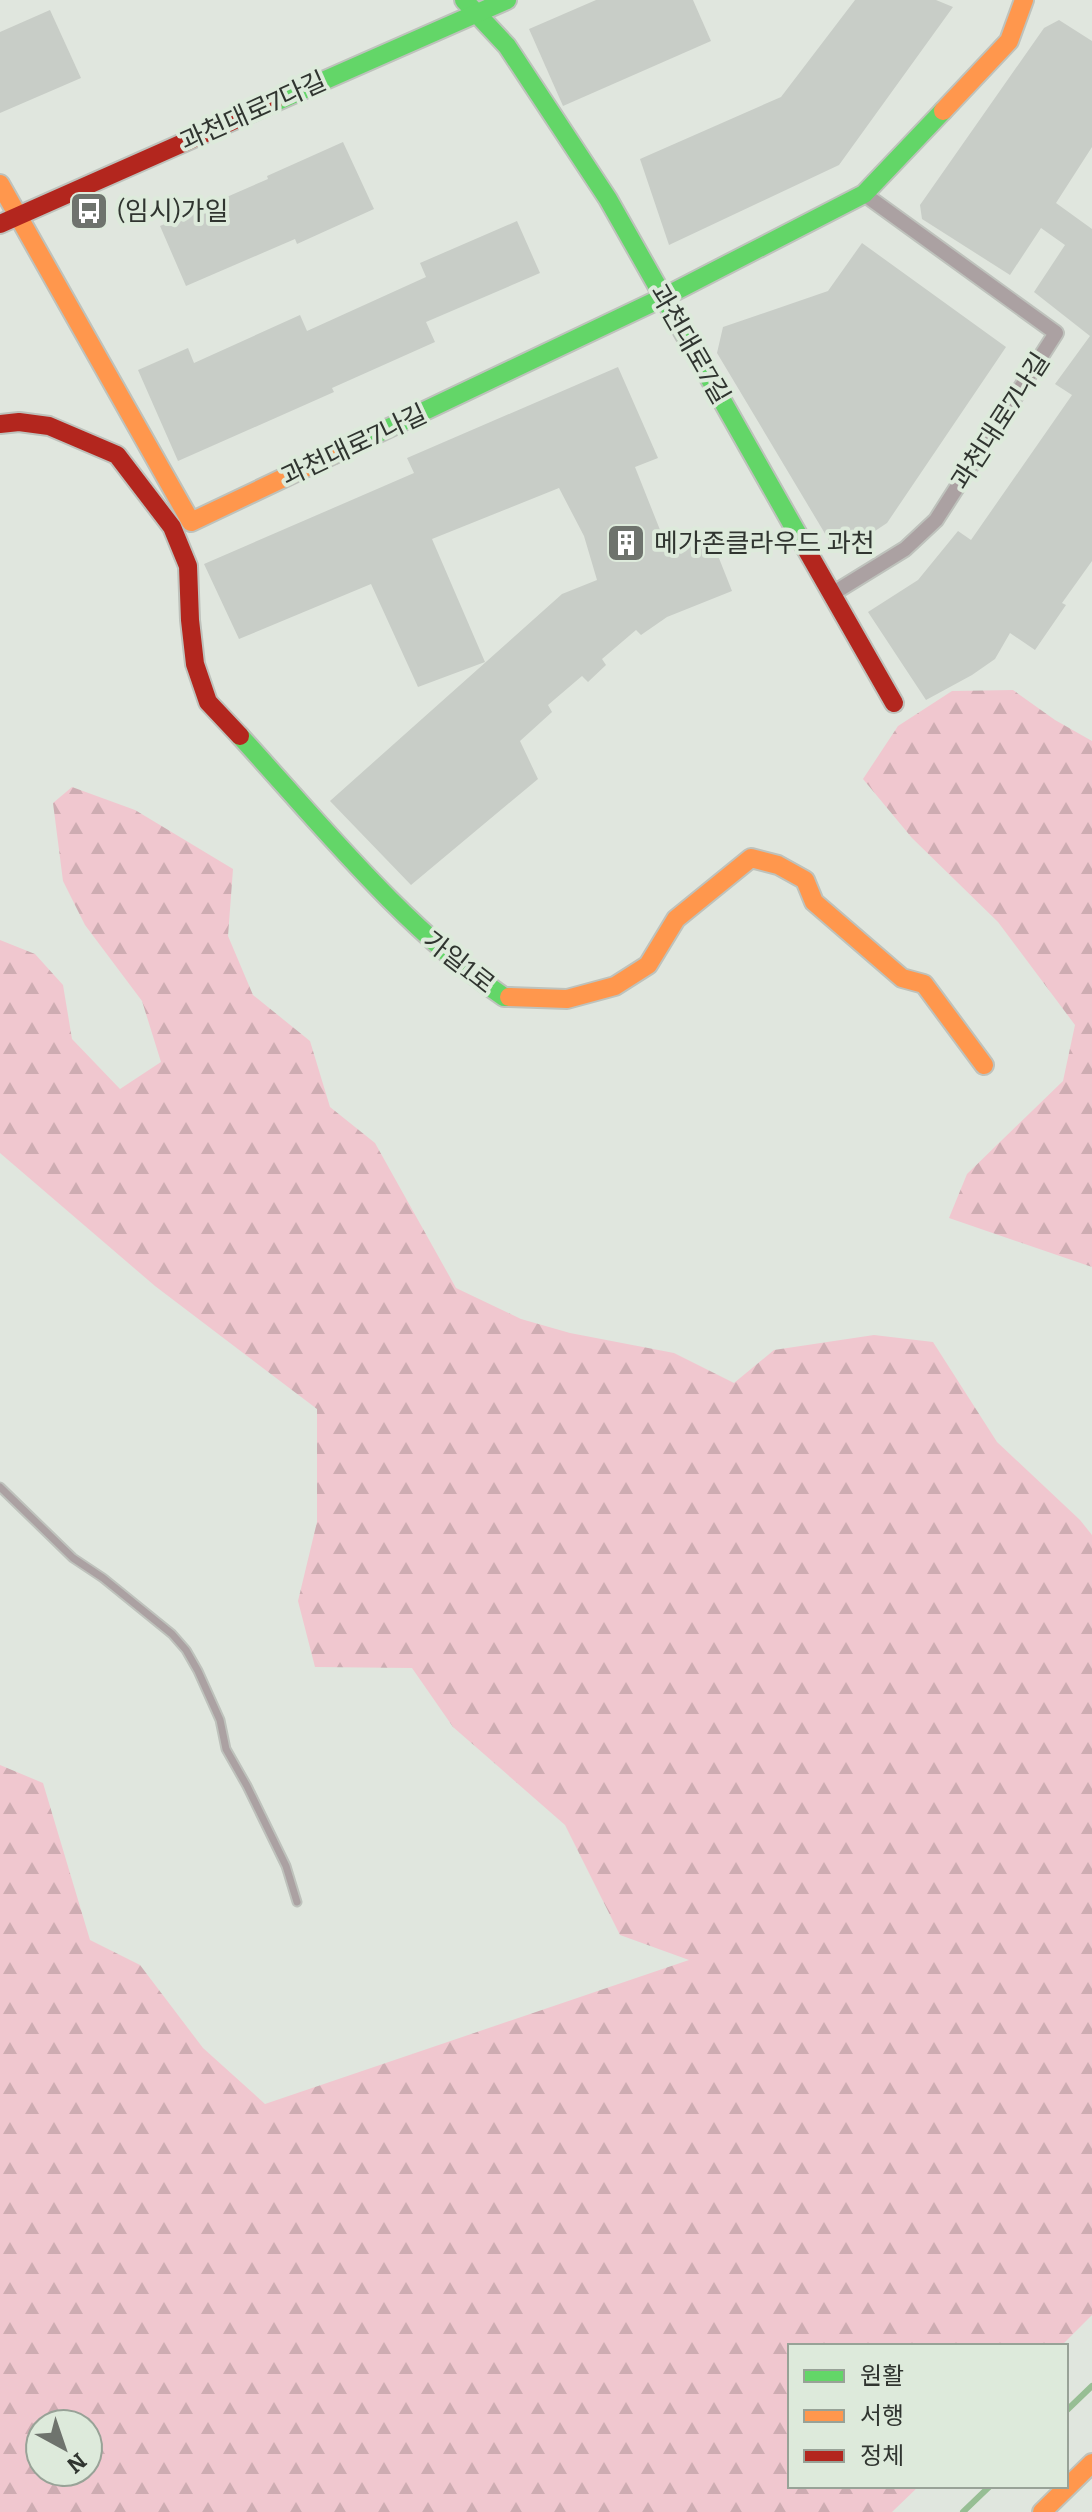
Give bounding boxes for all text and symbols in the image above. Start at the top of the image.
street label: 과천대로7다길 [175,65,331,157]
bus stop icon: (임시)가일 [68,190,110,232]
place label: (임시)가일 [117,196,229,227]
street label: 과천대로7길 [643,279,736,409]
street label: 과천대로7나길 [945,347,1056,495]
street label: 과천대로7나길 [277,398,432,493]
building icon: 메가존클라우드 과천 [605,522,647,564]
place label: 메가존클라우드 과천 [654,528,874,559]
street label: 가일1로 [417,925,501,1000]
legend [788,2344,1068,2488]
text: 원활 [860,2362,904,2390]
text: 서행 [860,2402,904,2430]
north arrow [24,2408,104,2488]
text: 정체 [860,2442,904,2470]
text: N [61,2447,92,2479]

